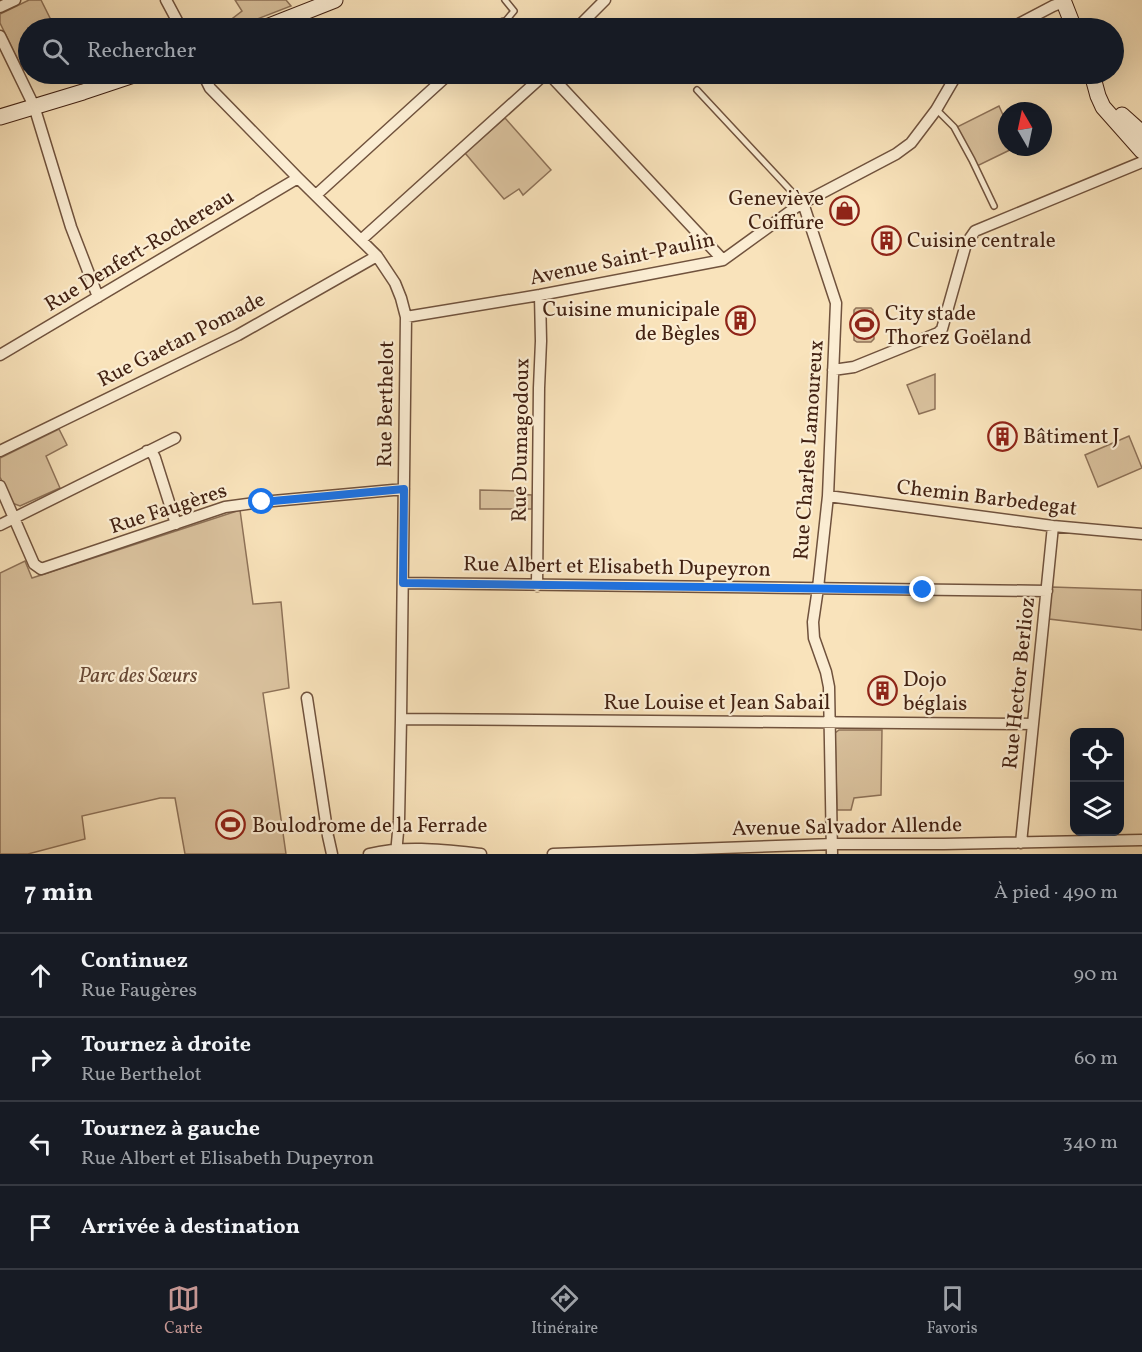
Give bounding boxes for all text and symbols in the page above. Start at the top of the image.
search box [18,18,1124,84]
icon: search [39,35,72,68]
text: Rechercher [87,36,196,67]
north arrow [998,102,1052,156]
street label: Rue Denfert-Rochereau [39,183,240,320]
place label: Geneviève Coiffure [728,185,824,238]
shop icon: Geneviève Coiffure [829,194,861,226]
building icon: Cuisine centrale [870,224,902,256]
street label: Avenue Saint-Paulin [527,226,718,293]
place label: Cuisine centrale [907,227,1056,256]
street label: Rue Gaetan Pomade [93,286,270,395]
place label: Cuisine municipale de Bègles [542,296,720,349]
place label: City stade Thorez Goëland [885,300,1032,353]
building icon: Cuisine municipale de Bègles [725,305,757,337]
sports icon: City stade Thorez Goëland [848,309,880,341]
street label: Rue Charles Lamoureux [787,339,832,561]
street label: Rue Berthelot [371,340,402,468]
street label: Rue Dumagodoux [506,358,537,522]
building icon: Bâtiment J [986,420,1018,452]
place label: Bâtiment J [1023,423,1120,452]
street label: Chemin Barbedegat [895,473,1079,524]
street label: Rue Faugères [106,477,231,542]
route start [248,488,274,514]
street label: Rue Albert et Elisabeth Dupeyron [463,550,771,585]
route end [909,576,935,602]
street label: Rue Hector Berlioz [996,596,1043,771]
park label: Parc des Sœurs [78,662,198,691]
place label: Dojo béglais [903,666,967,719]
building icon: Dojo béglais [866,675,898,707]
street label: Rue Louise et Jean Sabail [604,689,830,718]
map controls [1070,728,1124,836]
button: locate [1070,728,1124,782]
button: layers [1070,782,1124,836]
sports icon: Boulodrome de la Ferrade [215,809,247,841]
street label: Avenue Salvador Allende [732,811,963,844]
place label: Boulodrome de la Ferrade [252,812,488,841]
text: 7 min [24,875,93,911]
text: À pied · 490 m [994,879,1118,907]
text: Continuez [81,946,188,977]
icon: ahead [24,959,57,992]
text: 90 m [1074,961,1118,989]
text: Rue Faugères [81,977,197,1005]
text: Tournez à droite [81,1030,251,1061]
icon: right [24,1043,57,1076]
text: 60 m [1074,1045,1118,1073]
text: Rue Berthelot [81,1061,202,1089]
text: Tournez à gauche [81,1114,260,1145]
icon: left [24,1127,57,1160]
text: 340 m [1062,1129,1118,1157]
text: Rue Albert et Elisabeth Dupeyron [81,1145,374,1173]
icon: arrive [24,1211,57,1244]
text: Arrivée à destination [81,1212,300,1243]
tab: Carte [164,1282,203,1340]
tab: Itinéraire [531,1282,598,1340]
tab: Favoris [927,1282,978,1340]

